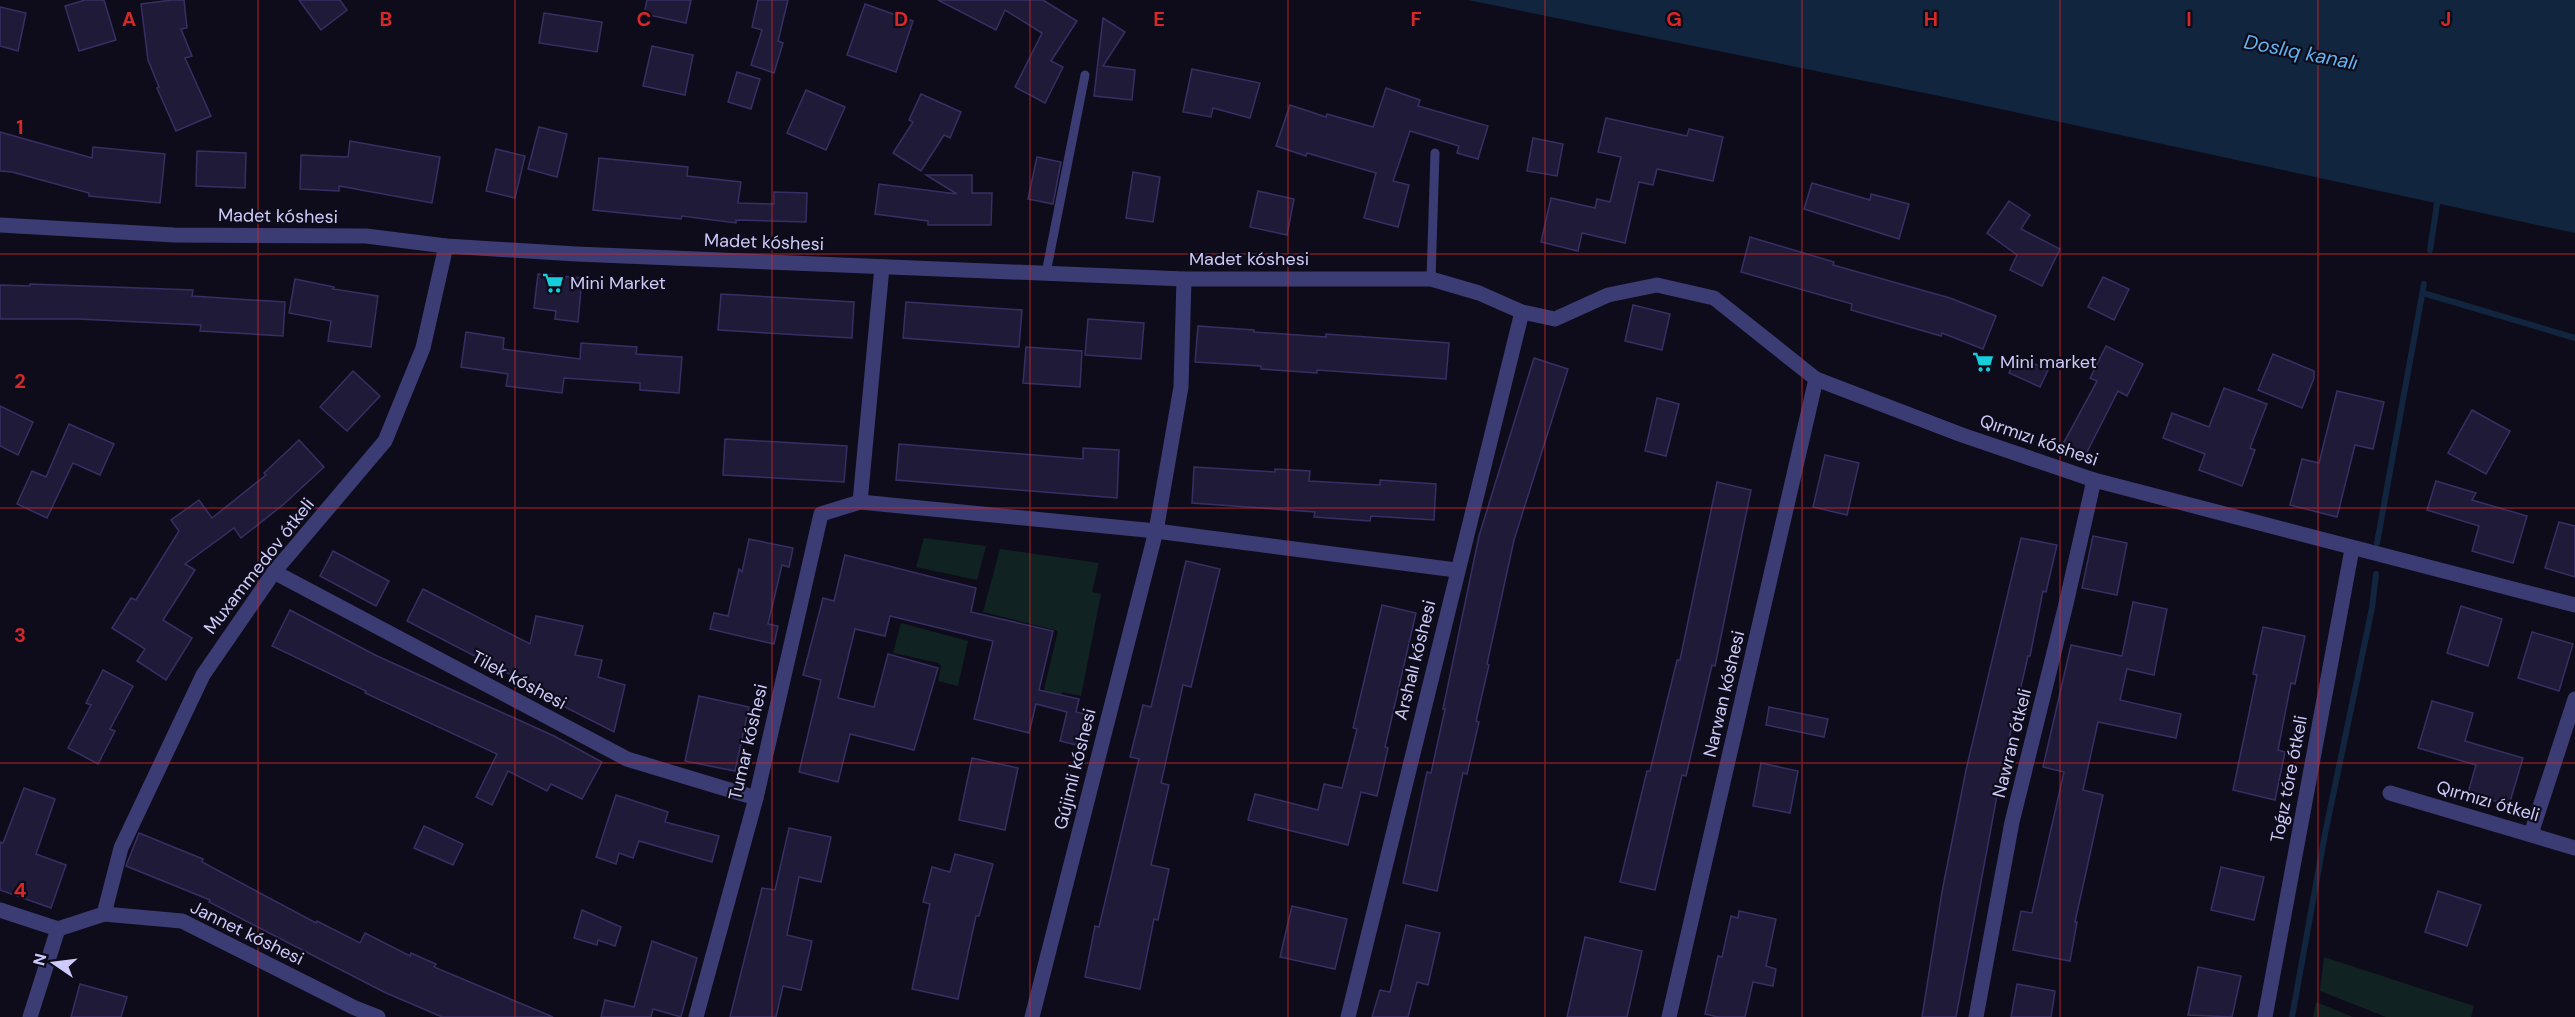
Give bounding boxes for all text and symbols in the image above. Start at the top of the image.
text: A [122,6,136,32]
text: B [380,6,392,32]
text: C [637,6,651,32]
text: D [894,6,908,32]
text: E [1153,6,1165,32]
text: F [1410,6,1422,32]
text: G [1666,6,1682,32]
text: H [1924,6,1938,32]
text: I [2186,6,2192,32]
text: J [2441,6,2451,32]
water label: Doslıq kanalı [2242,28,2360,76]
text: 1 [16,114,24,140]
street label: Madet kóshesi [218,203,338,229]
street label: Madet kóshesi [704,228,824,256]
street label: Madet kóshesi [1189,247,1309,271]
supermarket icon: Mini Market [541,271,565,295]
place label: Mini Market [570,271,666,295]
supermarket icon: Mini market [1971,350,1995,374]
place label: Mini market [2000,350,2097,374]
text: 2 [14,368,26,394]
street label: Qırmızı kóshesi [1977,409,2101,471]
street label: Muxammedov ótkeli [198,493,320,639]
street label: Arshalı kóshesi [1389,598,1441,722]
text: 3 [14,622,26,648]
street label: Narwan kóshesi [1698,628,1750,760]
street label: Tilek kóshesi [467,645,571,715]
street label: Tumar kóshesi [723,681,773,803]
street label: Nawran ótkeli [1987,686,2037,800]
street label: Gújimli kóshesi [1048,706,1102,832]
street label: Toǵız tóre ótkeli [2265,713,2313,845]
street label: Qırmızı ótkeli [2434,775,2542,827]
text: 4 [14,877,27,903]
street label: Jannet kóshesi [186,895,308,971]
north arrow [24,933,84,993]
text: N [28,951,52,968]

